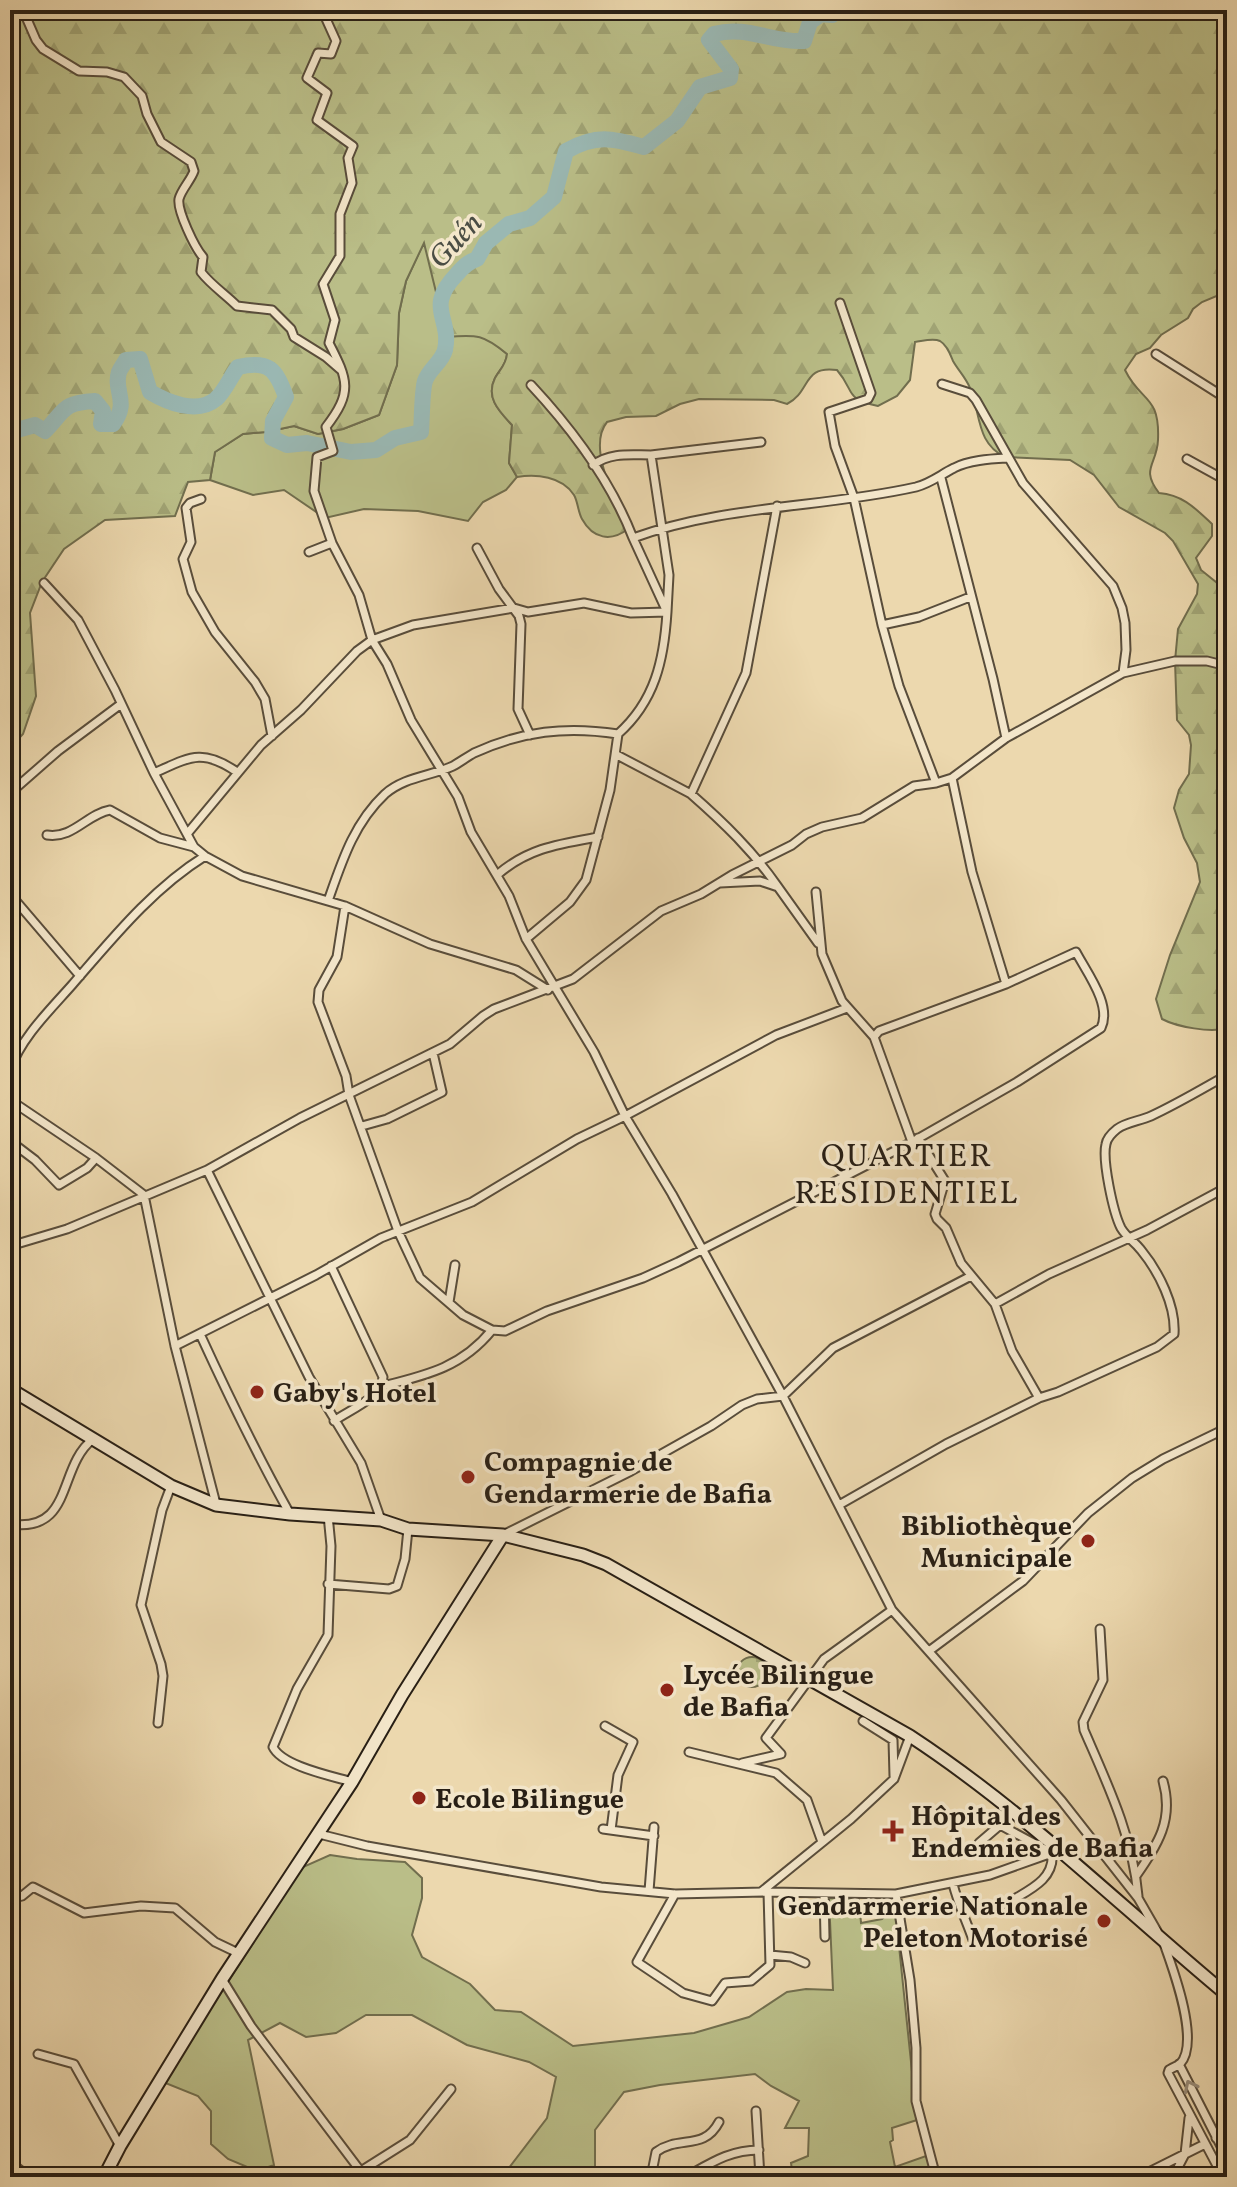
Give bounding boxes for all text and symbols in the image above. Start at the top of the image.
water label: Guén [420,204,493,279]
district label: QUARTIER RESIDENTIEL [795,1136,1019,1217]
place label: Gaby's Hotel [273,1375,436,1414]
marker: Gaby's Hotel [248,1383,266,1401]
place label: Compagnie de Gendarmerie de Bafia [484,1444,772,1515]
marker: Compagnie de Gendarmerie de Bafia [459,1468,477,1486]
place label: Bibliothèque Municipale [901,1508,1072,1579]
marker: Bibliothèque Municipale [1079,1532,1097,1550]
place label: Lycée Bilingue de Bafia [683,1657,874,1728]
marker: Lycée Bilingue de Bafia [658,1681,676,1699]
place label: Ecole Bilingue [435,1781,624,1820]
marker: Ecole Bilingue [410,1789,428,1807]
place label: Hôpital des Endemies de Bafia [911,1798,1154,1869]
marker: Hôpital des Endemies de Bafia [882,1820,904,1842]
place label: Gendarmerie Nationale Peleton Motorisé [778,1888,1088,1959]
marker: Gendarmerie Nationale Peleton Motorisé [1095,1912,1113,1930]
one-way arrow [1184,2080,1200,2095]

